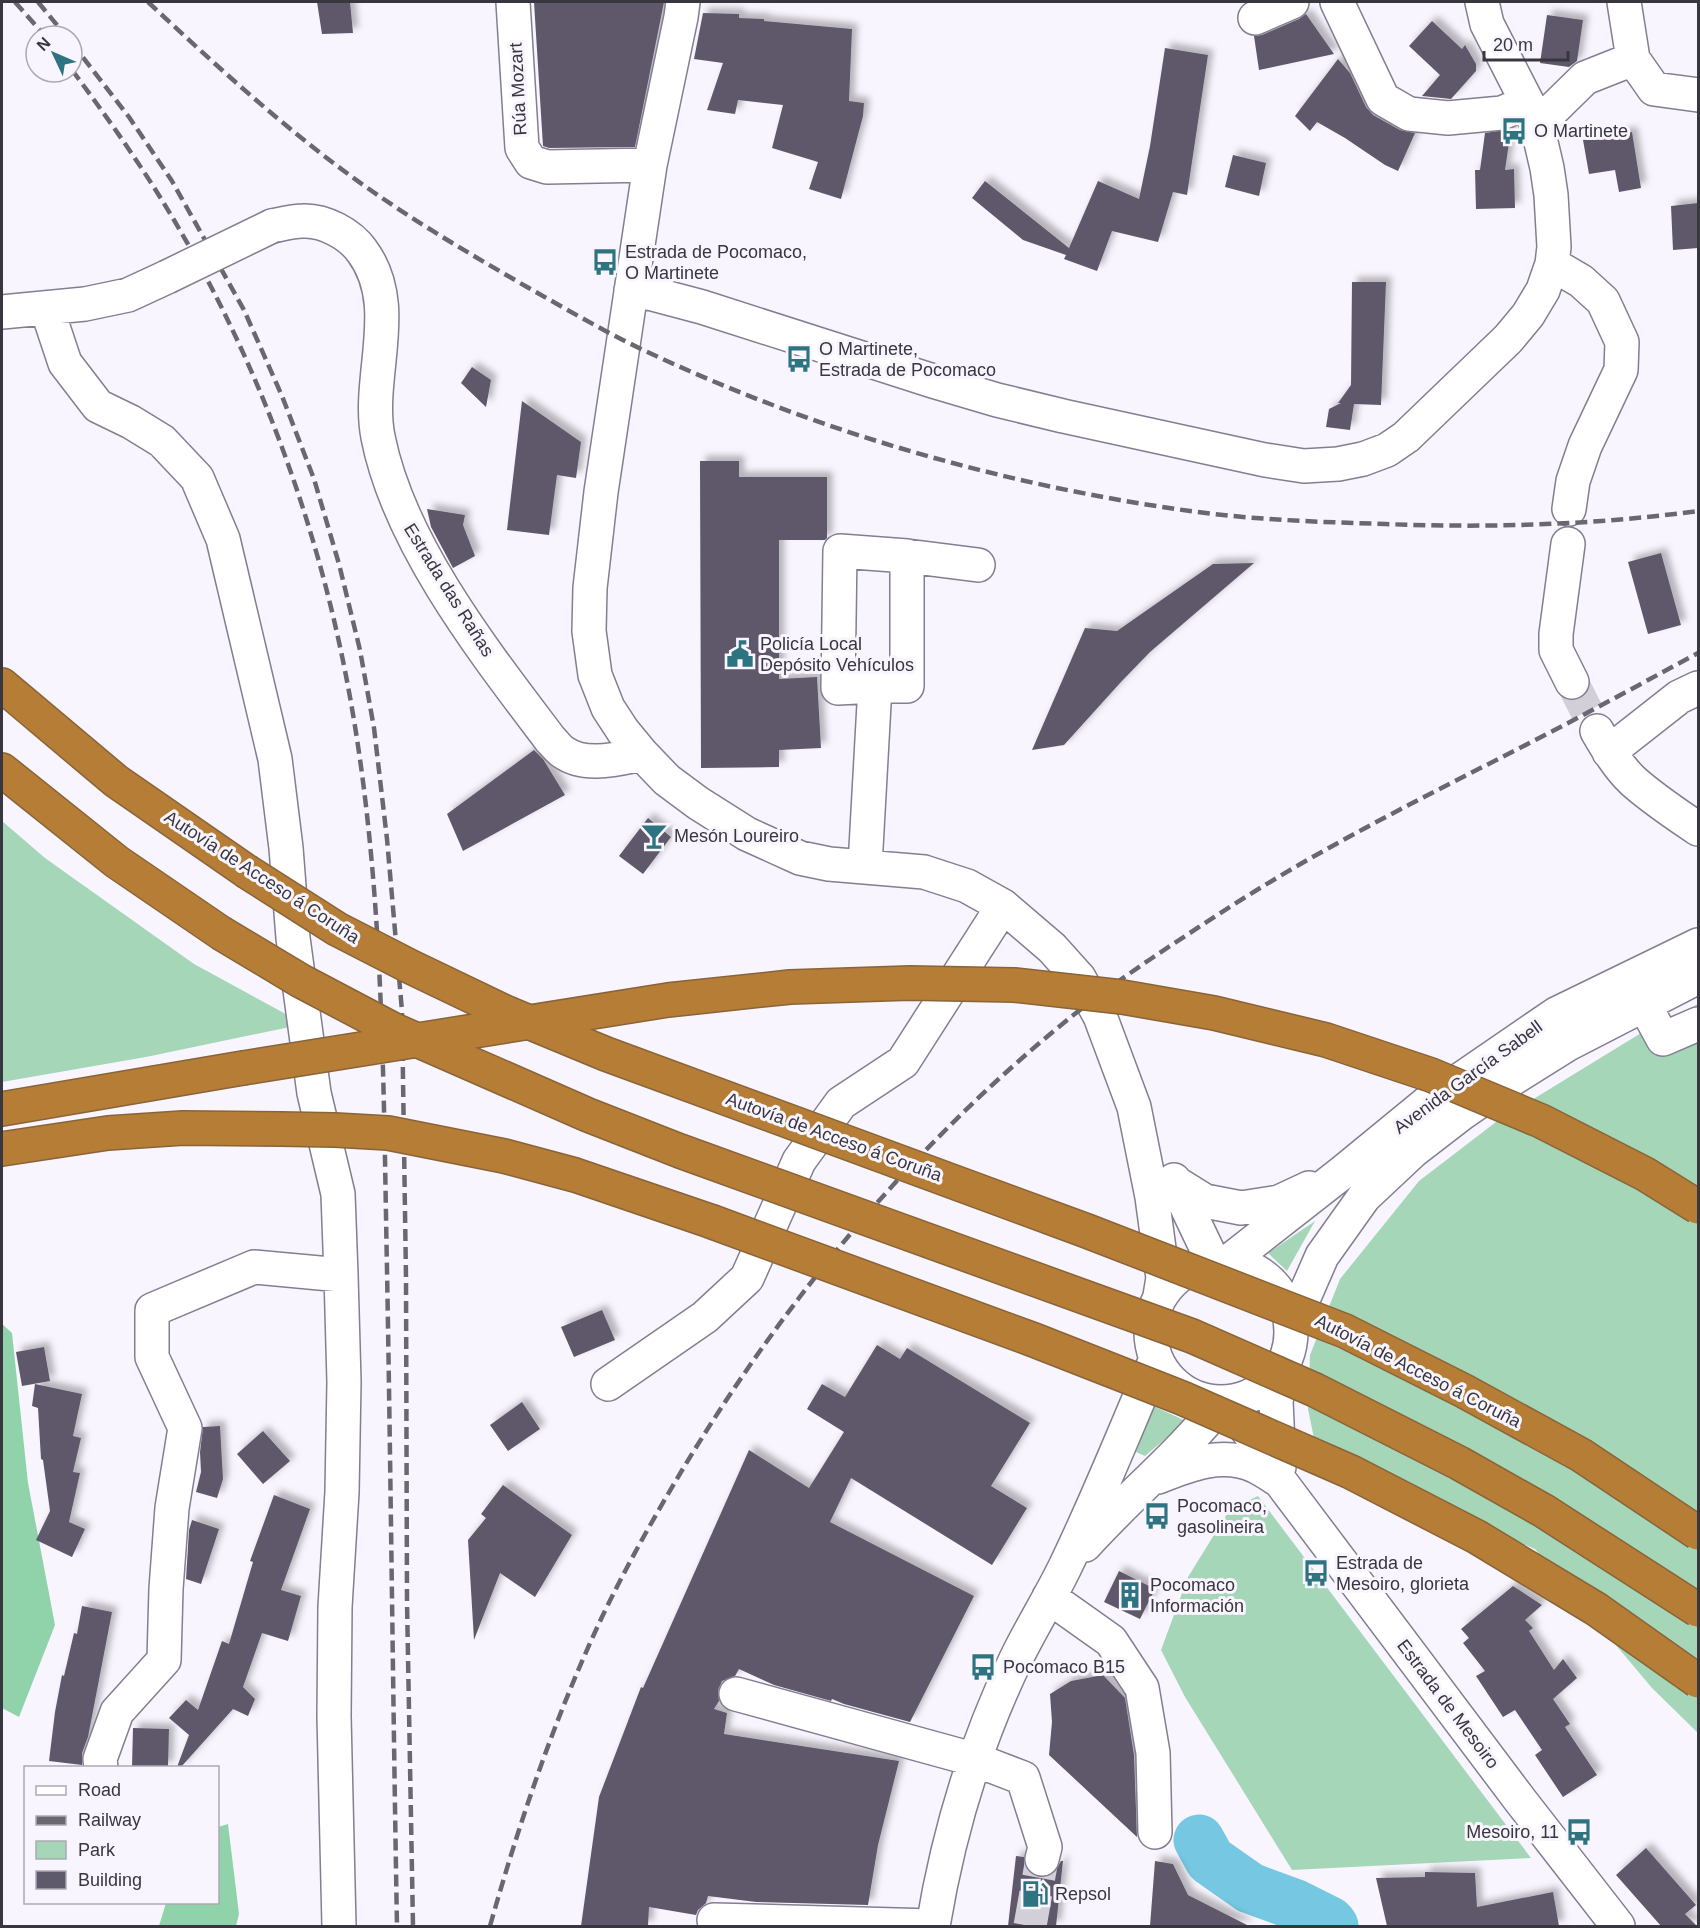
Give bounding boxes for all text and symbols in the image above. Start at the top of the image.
north arrow [24,24,84,84]
scale bar [1484,24,1568,62]
text: N [33,34,54,54]
text: 20 m [1493,35,1533,55]
street label: Rúa Mozart [506,42,530,136]
bus stop icon: O Martinete [1499,116,1529,146]
place label: O Martinete [1534,121,1628,141]
place label: Estrada de Pocomaco, O Martinete [625,242,807,283]
bus stop icon: Estrada de Pocomaco, O Martinete [590,247,620,277]
place label: O Martinete, Estrada de Pocomaco [819,339,996,380]
bus stop icon: O Martinete, Estrada de Pocomaco [784,344,814,374]
street label: Estrada das Rañas [400,520,498,660]
place label: Policía Local Depósito Vehículos [760,634,914,675]
public building icon: Policía Local Depósito Vehículos [725,639,755,669]
street label: Autovía de Acceso á Coruña [161,806,364,948]
bar icon: Mesón Loureiro [639,821,669,851]
place label: Mesón Loureiro [674,826,799,846]
street label: Avenida García Sabell [1390,1016,1546,1138]
street label: Autovía de Acceso á Coruña [723,1089,946,1186]
street label: Autovía de Acceso á Coruña [1312,1310,1525,1432]
place label: Pocomaco, gasolineira [1177,1496,1267,1537]
bus stop icon: Pocomaco, gasolineira [1142,1501,1172,1531]
place label: Estrada de Mesoiro, glorieta [1336,1553,1470,1594]
bus stop icon: Estrada de Mesoiro, glorieta [1301,1558,1331,1588]
place label: Pocomaco Información [1150,1575,1244,1616]
building icon: Pocomaco Información [1115,1580,1145,1610]
street label: Estrada de Mesoiro [1393,1636,1503,1772]
bus stop icon: Pocomaco B15 [968,1652,998,1682]
place label: Pocomaco B15 [1003,1657,1125,1677]
legend [24,1766,219,1904]
text: Road [78,1780,121,1800]
text: Railway [78,1810,141,1830]
bus stop icon: Mesoiro, 11 [1564,1817,1594,1847]
place label: Mesoiro, 11 [1466,1822,1559,1842]
text: Park [78,1840,116,1860]
text: Building [78,1870,142,1890]
fuel station icon: Repsol [1020,1879,1050,1909]
place label: Repsol [1055,1884,1111,1904]

